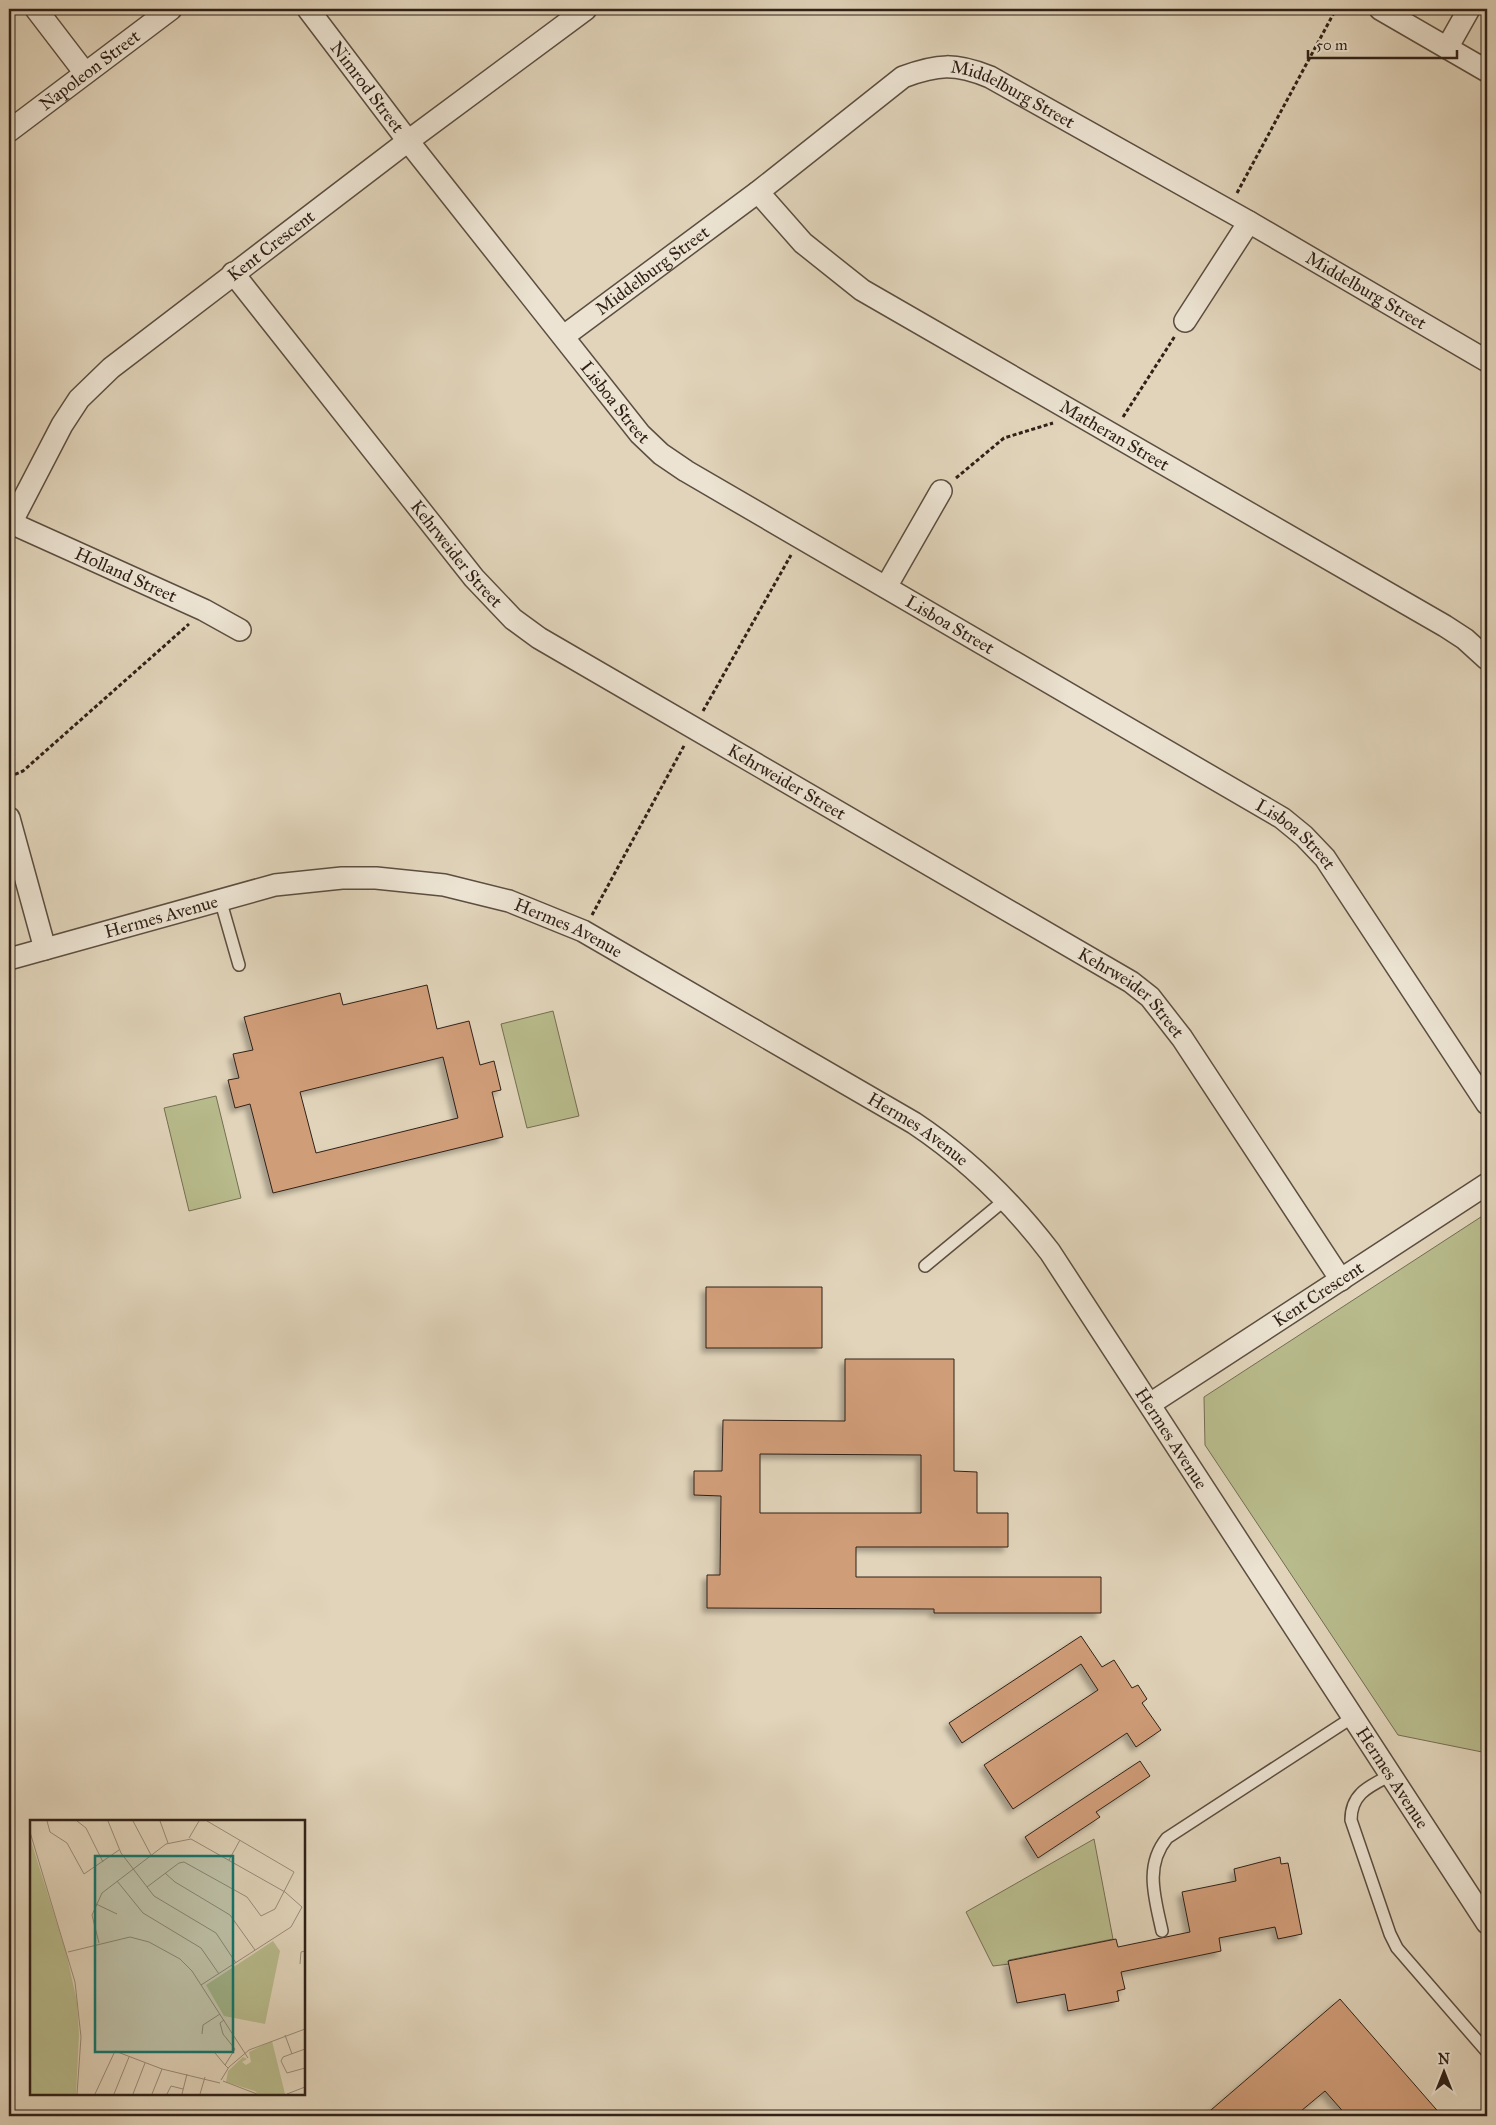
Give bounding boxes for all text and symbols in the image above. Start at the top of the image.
street label: Napoleon Street [35,25,145,115]
scale bar [1308,28,1457,60]
text: 50 m [1316,36,1348,54]
street label: Nimrod Street [326,37,409,138]
street label: Middelburg Street [949,56,1079,134]
street label: Kent Crescent [223,205,320,286]
street label: Middelburg Street [591,221,714,320]
street label: Middelburg Street [1302,247,1431,335]
street label: Lisboa Street [576,357,655,449]
street label: Matheran Street [1056,395,1174,476]
street label: Kehrweider Street [406,496,508,613]
street label: Holland Street [72,542,181,608]
street label: Lisboa Street [902,590,999,659]
street label: Kehrweider Street [724,739,850,825]
street label: Lisboa Street [1252,794,1341,874]
street label: Hermes Avenue [102,890,220,943]
street label: Hermes Avenue [511,893,626,962]
street label: Kehrweider Street [1074,943,1189,1043]
street label: Hermes Avenue [864,1088,973,1171]
street label: Kent Crescent [1269,1256,1368,1332]
street label: Hermes Avenue [1130,1383,1212,1493]
street label: Hermes Avenue [1351,1723,1433,1833]
inset map [30,1820,305,2095]
north arrow [1418,2048,1468,2098]
text: N [1438,2051,1450,2068]

